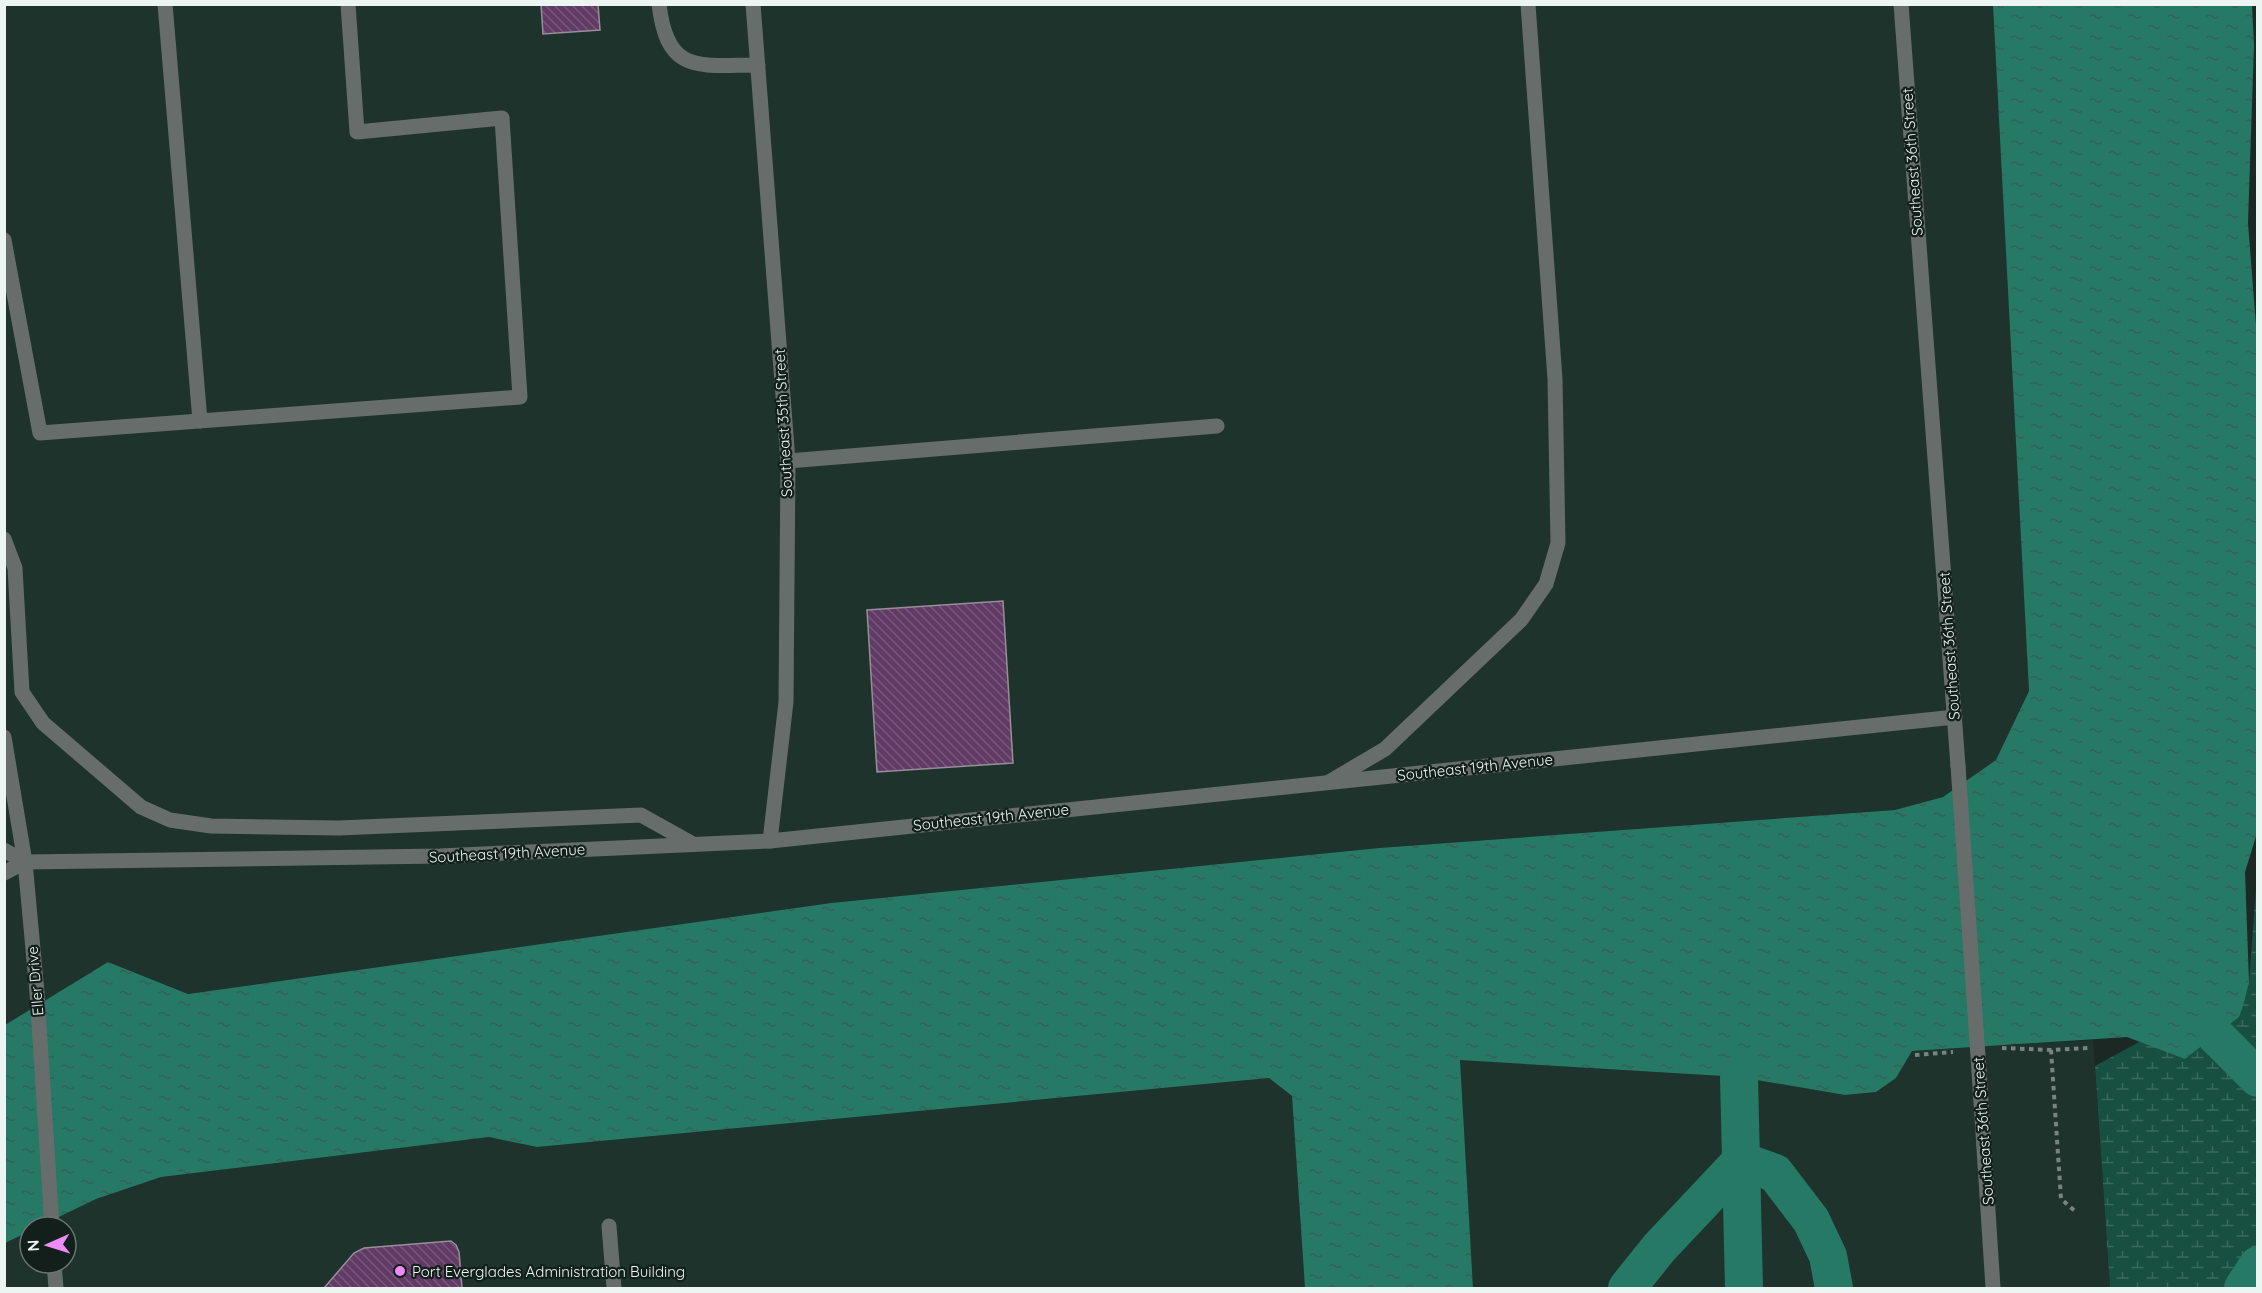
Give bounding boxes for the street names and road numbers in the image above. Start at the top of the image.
street label: Southeast 36th Street [1897,87,1927,237]
street label: Southeast 35th Street [770,349,796,497]
street label: Southeast 36th Street [1934,571,1964,721]
street label: Southeast 19th Avenue [1396,749,1554,785]
street label: Southeast 19th Avenue [912,799,1070,835]
street label: Southeast 19th Avenue [428,839,586,867]
street label: Eller Drive [22,945,48,1017]
street label: Southeast 36th Street [1968,1056,1998,1206]

